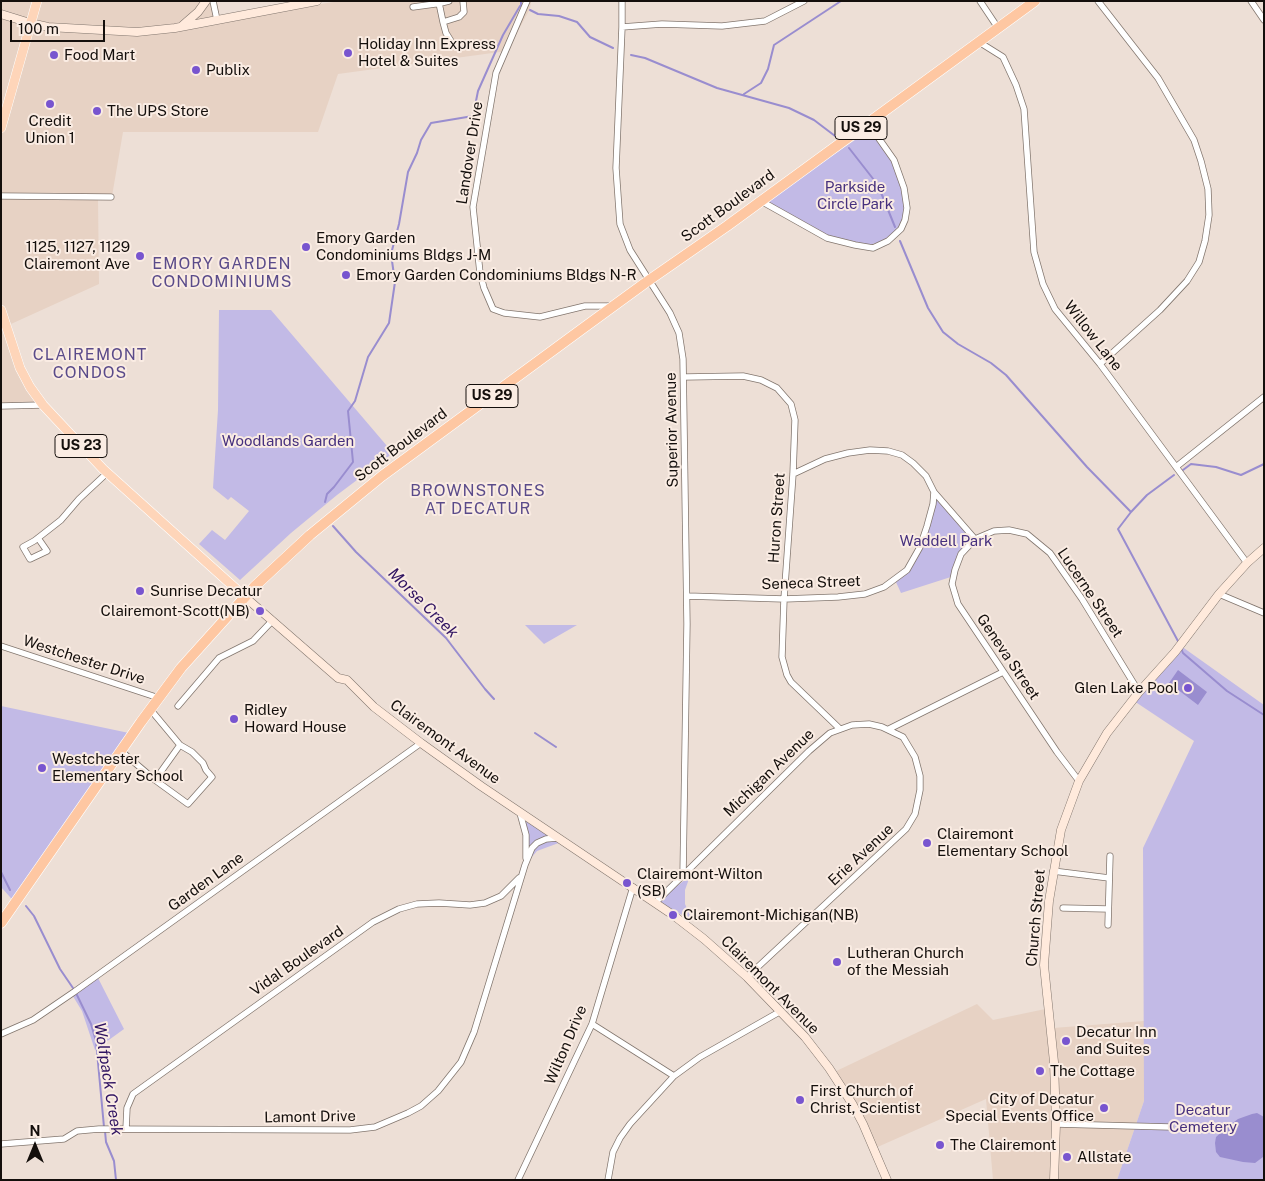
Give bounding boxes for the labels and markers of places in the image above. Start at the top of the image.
place label: Holiday Inn Express Hotel & Suites [358,35,496,70]
place label: Food Mart [64,46,135,64]
marker: Holiday Inn Express Hotel & Suites [342,47,354,59]
marker: Food Mart [48,49,60,61]
place label: Publix [206,61,250,79]
marker: Publix [190,64,202,76]
marker: Credit Union 1 [44,98,56,110]
place label: The UPS Store [107,102,209,120]
marker: The UPS Store [91,105,103,117]
place label: Credit Union 1 [25,112,75,147]
place label: Emory Garden Condominiums Bldgs J-M [316,229,491,264]
place label: 1125, 1127, 1129 Clairemont Ave [24,238,130,273]
marker: Emory Garden Condominiums Bldgs J-M [300,241,312,253]
marker: 1125, 1127, 1129 Clairemont Ave [134,250,146,262]
place label: Emory Garden Condominiums Bldgs N-R [356,266,637,284]
marker: Emory Garden Condominiums Bldgs N-R [340,269,352,281]
place label: Sunrise Decatur [150,582,262,600]
marker: Sunrise Decatur [134,585,146,597]
place label: Clairemont-Scott(NB) [101,602,250,620]
marker: Clairemont-Scott(NB) [254,605,266,617]
place label: Glen Lake Pool [1074,679,1178,697]
marker: Glen Lake Pool [1182,682,1194,694]
place label: Ridley Howard House [244,701,347,736]
marker: Ridley Howard House [228,713,240,725]
place label: Westchester Elementary School [52,750,184,785]
marker: Westchester Elementary School [36,762,48,774]
place label: Clairemont Elementary School [937,825,1069,860]
marker: Clairemont Elementary School [921,837,933,849]
place label: Clairemont-Wilton (SB) [637,865,763,900]
marker: Clairemont-Wilton (SB) [621,877,633,889]
place label: Clairemont-Michigan(NB) [683,906,859,924]
marker: Clairemont-Michigan(NB) [667,909,679,921]
place label: Lutheran Church of the Messiah [847,944,964,979]
marker: Lutheran Church of the Messiah [831,956,843,968]
place label: Decatur Inn and Suites [1076,1023,1157,1058]
marker: Decatur Inn and Suites [1060,1035,1072,1047]
place label: The Cottage [1050,1062,1135,1080]
marker: The Cottage [1034,1065,1046,1077]
place label: First Church of Christ, Scientist [810,1082,921,1117]
place label: City of Decatur Special Events Office [945,1090,1094,1125]
marker: First Church of Christ, Scientist [794,1094,806,1106]
marker: City of Decatur Special Events Office [1098,1102,1110,1114]
place label: The Clairemont [950,1136,1056,1154]
marker: The Clairemont [934,1139,946,1151]
place label: Allstate [1077,1148,1132,1166]
marker: Allstate [1061,1151,1073,1163]

